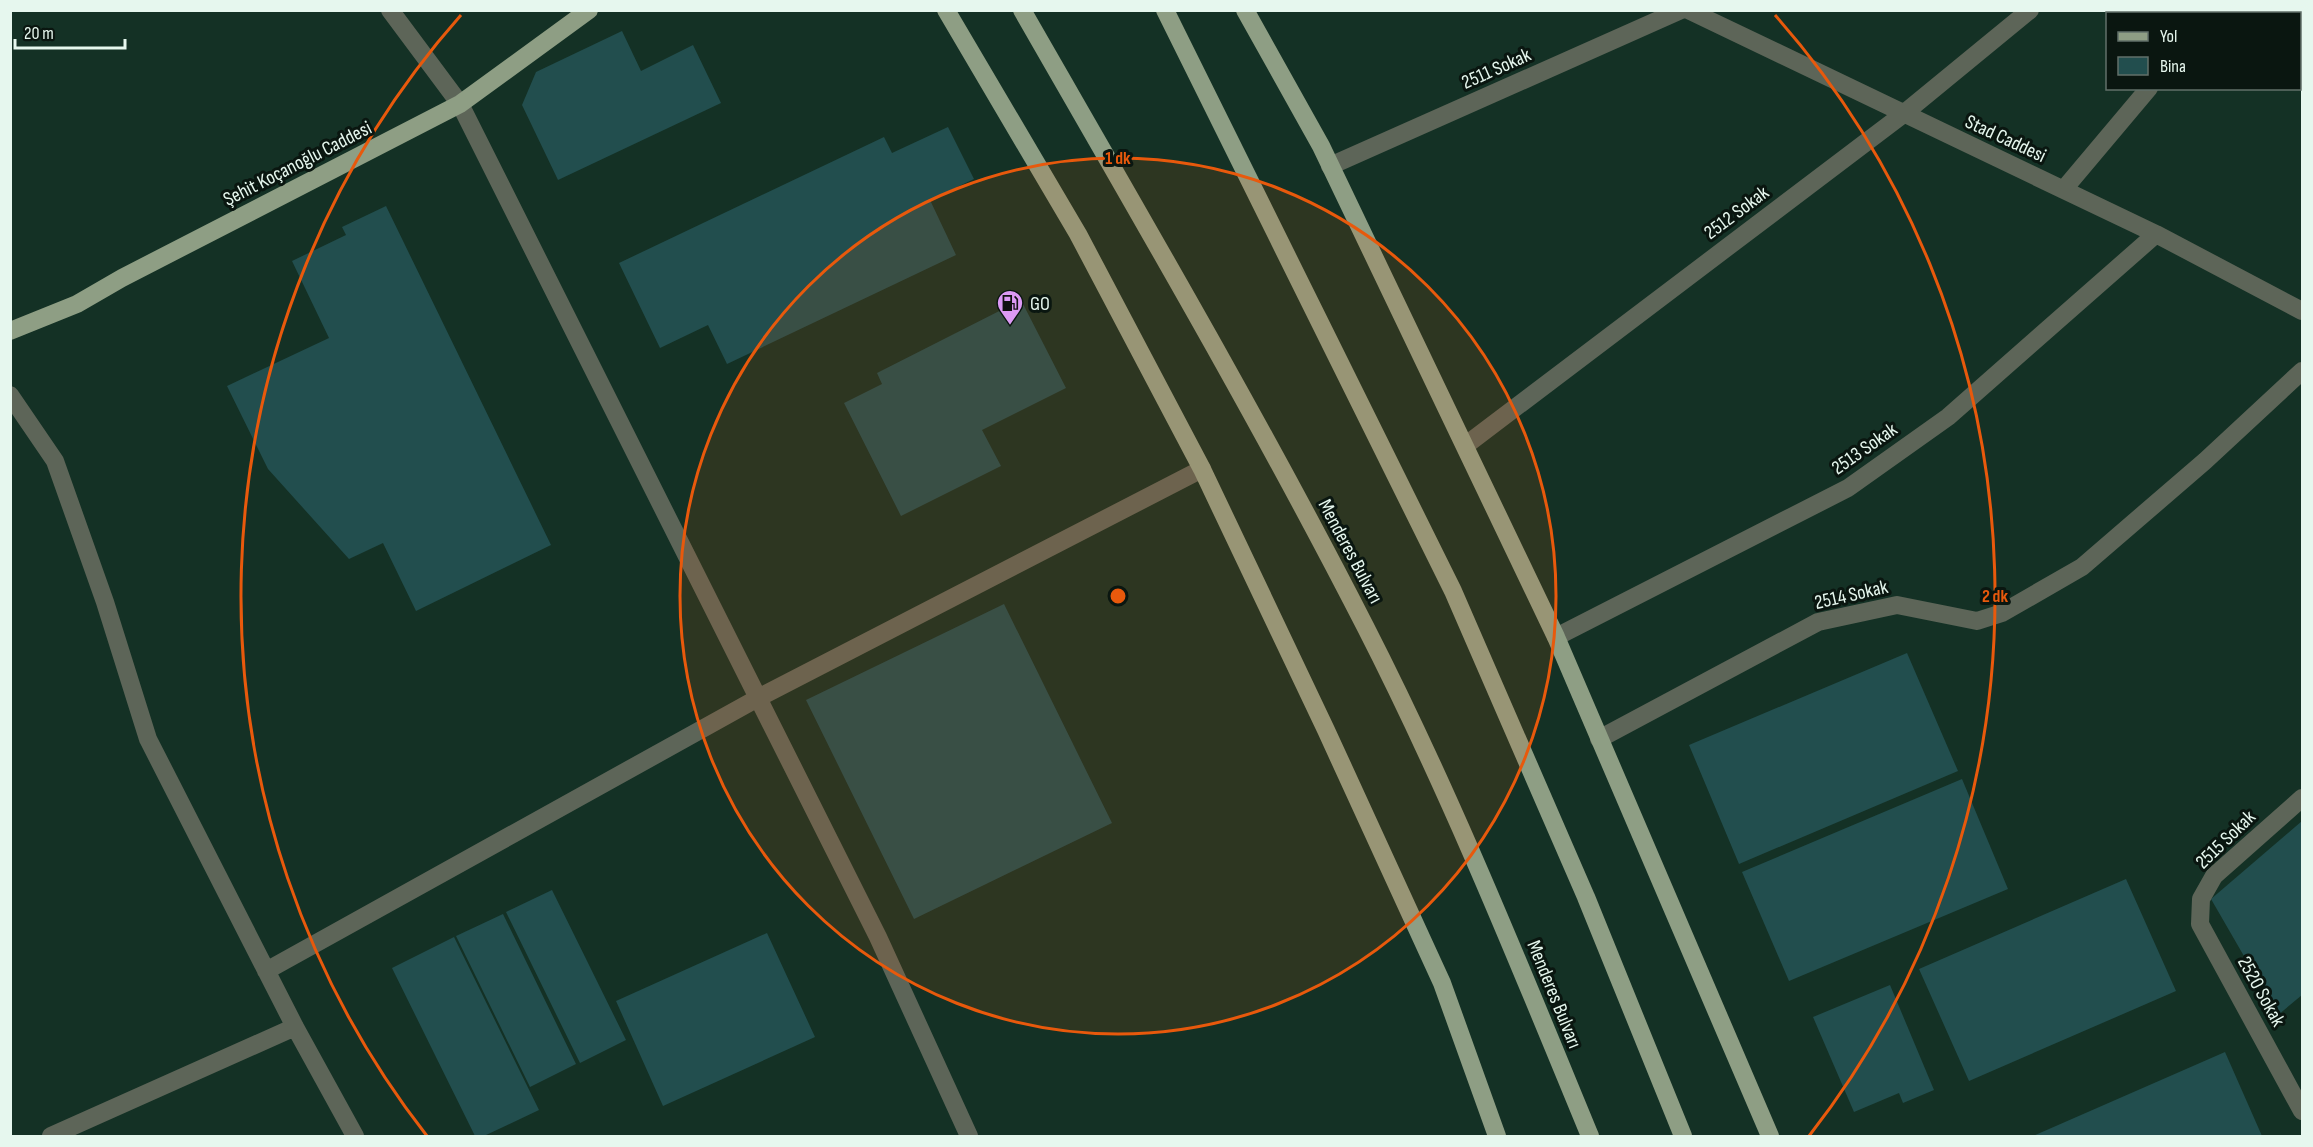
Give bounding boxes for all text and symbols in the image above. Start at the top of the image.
scale bar [15,12,124,50]
legend [2106,12,2301,90]
text: 20 m [24,23,54,44]
text: Yol [2160,26,2177,47]
street label: 2511 Sokak [1458,43,1535,95]
text: Bina [2160,56,2186,77]
street label: Stad Caddesi [1961,110,2050,168]
street label: Şehit Koçanoğlu Caddesi [219,116,376,212]
text: 1 dk [1105,148,1131,169]
street label: 2512 Sokak [1700,181,1774,245]
fuel station icon: GO [995,288,1025,326]
place label: GO [1030,292,1050,316]
street label: 2513 Sokak [1827,417,1902,480]
street label: Menderes Bulvarı [1313,495,1388,608]
street label: 2514 Sokak [1812,575,1891,615]
centre of rings [1108,586,1128,606]
text: 2 dk [1982,586,2008,607]
street label: 2515 Sokak [2191,805,2261,874]
street label: Menderes Bulvarı [1522,937,1587,1052]
street label: 2520 Sokak [2232,952,2290,1031]

